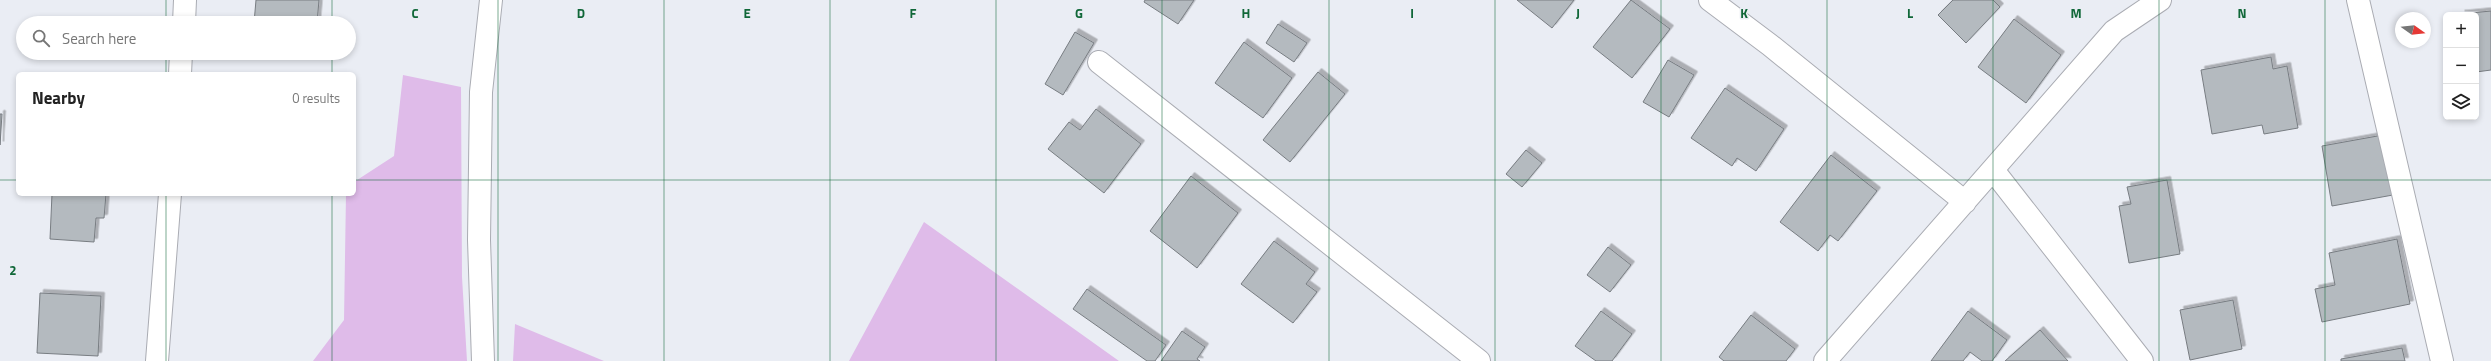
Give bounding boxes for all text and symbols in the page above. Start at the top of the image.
text: C [411,3,419,23]
text: D [577,3,585,23]
text: E [743,3,751,23]
text: F [910,3,917,23]
text: G [1075,3,1083,23]
text: H [1242,3,1250,23]
text: I [1410,3,1414,23]
text: J [1576,3,1580,23]
text: K [1740,3,1748,23]
text: L [1907,3,1913,23]
text: M [2070,3,2082,23]
text: N [2237,3,2247,23]
north arrow [2395,12,2431,48]
map controls [2443,12,2479,120]
button: + [2443,12,2479,48]
search box [16,16,356,60]
icon: search [30,27,52,49]
text: Search here [62,27,136,50]
button: − [2443,48,2479,84]
button: layers [2443,84,2479,120]
text: Nearby [32,85,85,111]
text: 0 results [292,88,340,108]
text: 2 [9,260,17,280]

